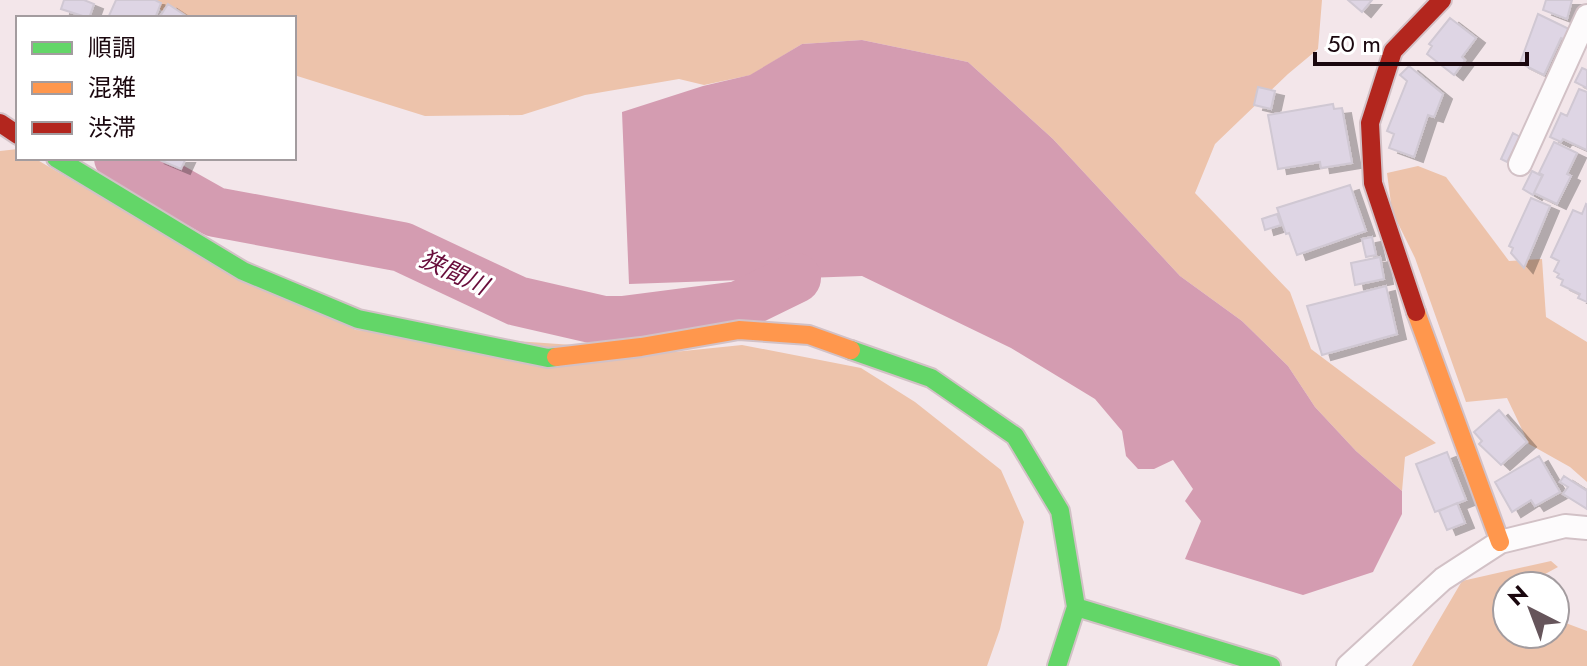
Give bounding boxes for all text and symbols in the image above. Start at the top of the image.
legend [16,16,296,160]
scale bar [1315,16,1527,66]
text: 50 m [1327,26,1381,61]
text: 順調 [88,30,136,65]
text: 混雑 [88,70,136,105]
text: 渋滞 [88,110,136,145]
water label: 狭間川 [414,241,497,304]
north arrow [1491,570,1571,650]
text: N [1500,577,1535,613]

